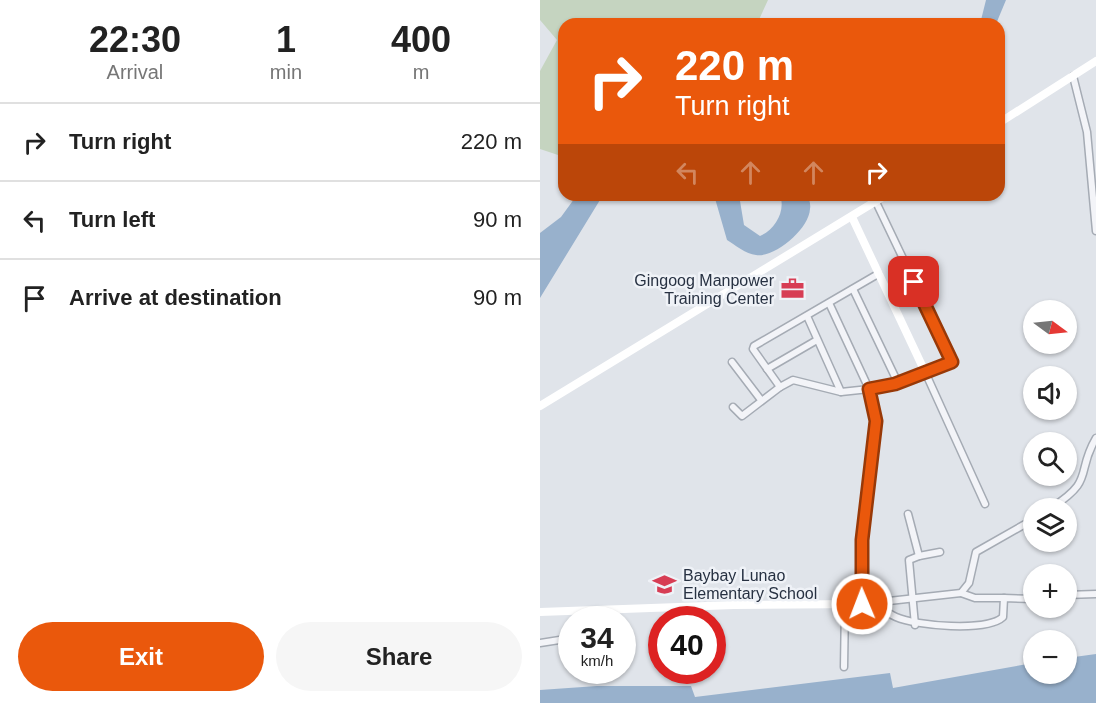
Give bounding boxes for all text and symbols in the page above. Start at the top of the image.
text: 22:30 [89,19,181,60]
text: 1 [276,19,296,60]
text: 400 [391,19,451,60]
icon: right [576,42,654,120]
text: 220 m [675,42,794,89]
text: Arrival [107,61,163,83]
text: min [270,61,302,83]
text: m [413,61,429,83]
text: Turn right [675,91,790,121]
icon: right [18,126,51,159]
text: Turn right [69,129,171,154]
text: 220 m [461,129,522,154]
icon: left [671,156,704,189]
icon: ahead [734,156,767,189]
icon: ahead [797,156,830,189]
icon: right [860,156,893,189]
icon: left [18,204,51,237]
text: Turn left [69,207,155,232]
text: 90 m [473,207,522,232]
pin [888,256,939,307]
icon: arrive [897,265,930,298]
place label: Gingoog Manpower Training Center [634,272,775,307]
office icon: Gingoog Manpower Training Center [779,276,805,302]
icon: arrive [18,282,51,315]
text: Arrive at destination [69,285,282,310]
text: 90 m [473,285,522,310]
north arrow [1023,300,1077,354]
map controls [1023,300,1077,684]
button: sound [1023,366,1077,420]
button: search [1023,432,1077,486]
button: layers [1023,498,1077,552]
button: + [1023,564,1077,618]
place label: Baybay Lunao Elementary School [683,567,817,602]
school or university icon: Baybay Lunao Elementary School [652,571,678,597]
position arrow [830,572,894,636]
speed limit sign: 40 [648,606,726,684]
text: 34 [580,621,614,654]
button: Exit [18,622,264,691]
button: Share [276,622,522,691]
button: − [1023,630,1077,684]
text: km/h [581,652,613,669]

